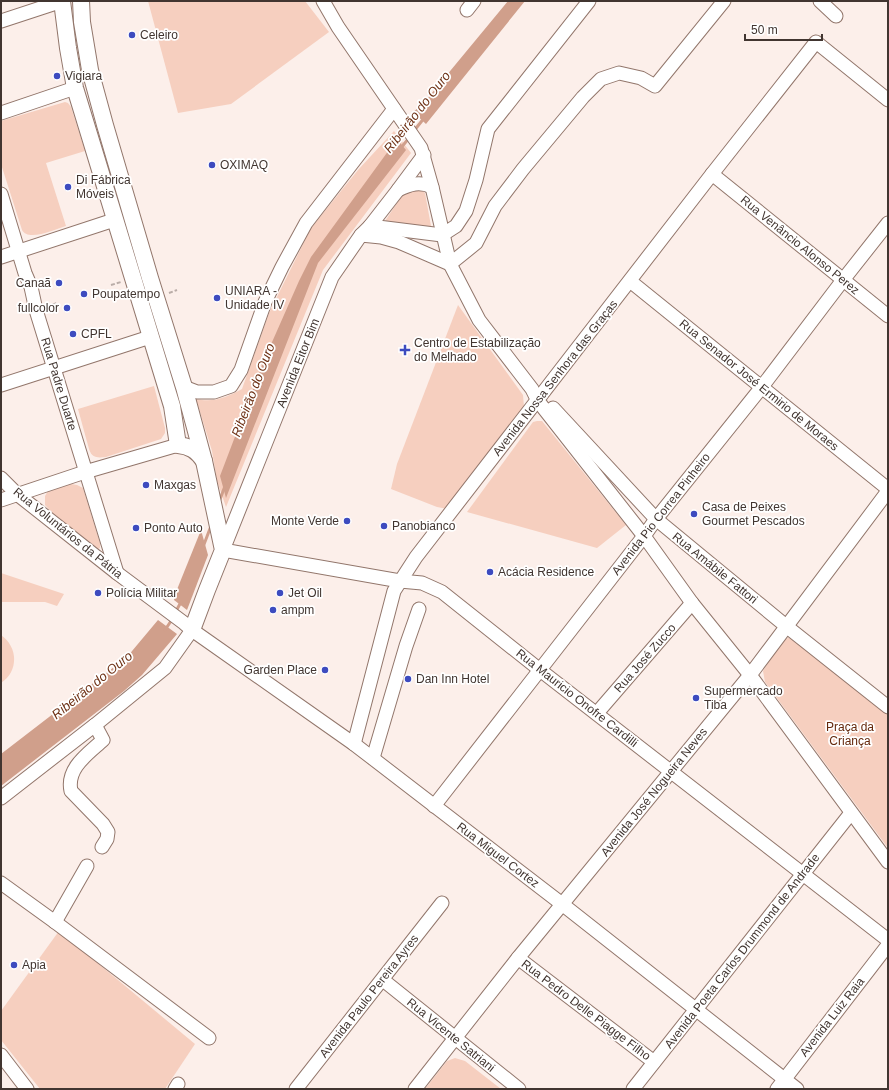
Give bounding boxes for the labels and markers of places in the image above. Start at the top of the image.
place label: Celeiro [140,28,178,42]
marker: Celeiro [127,30,137,40]
place label: Vigiara [65,69,102,83]
marker: Vigiara [52,71,62,81]
place label: OXIMAQ [220,158,268,172]
marker: OXIMAQ [207,160,217,170]
place label: Di Fábrica Móveis [76,173,131,201]
marker: Di Fábrica Móveis [63,182,73,192]
place label: Canaã [16,276,51,290]
marker: Canaã [54,278,64,288]
place label: UNIARA - Unidade IV [225,284,284,312]
place label: Poupatempo [92,287,160,301]
marker: Poupatempo [79,289,89,299]
marker: UNIARA - Unidade IV [212,293,222,303]
place label: fullcolor [18,301,59,315]
marker: fullcolor [62,303,72,313]
place label: CPFL [81,327,112,341]
marker: CPFL [68,329,78,339]
place label: Centro de Estabilização do Melhado [414,336,541,364]
marker: Centro de Estabilização do Melhado [399,344,411,356]
place label: Maxgas [154,478,196,492]
marker: Maxgas [141,480,151,490]
place label: Casa de Peixes Gourmet Pescados [702,500,805,528]
marker: Casa de Peixes Gourmet Pescados [689,509,699,519]
place label: Monte Verde [271,514,339,528]
marker: Monte Verde [342,516,352,526]
place label: Panobianco [392,519,456,533]
place label: Ponto Auto [144,521,203,535]
marker: Panobianco [379,521,389,531]
marker: Ponto Auto [131,523,141,533]
place label: Acácia Residence [498,565,594,579]
marker: Acácia Residence [485,567,495,577]
place label: Polícia Militar [106,586,177,600]
place label: Jet Oil [288,586,322,600]
marker: Polícia Militar [93,588,103,598]
marker: Jet Oil [275,588,285,598]
place label: ampm [281,603,314,617]
marker: ampm [268,605,278,615]
place label: Garden Place [244,663,317,677]
marker: Garden Place [320,665,330,675]
place label: Dan Inn Hotel [416,672,489,686]
marker: Dan Inn Hotel [403,674,413,684]
place label: Supermercado Tiba [704,684,783,712]
marker: Supermercado Tiba [691,693,701,703]
place label: Apia [22,958,46,972]
marker: Apia [9,960,19,970]

